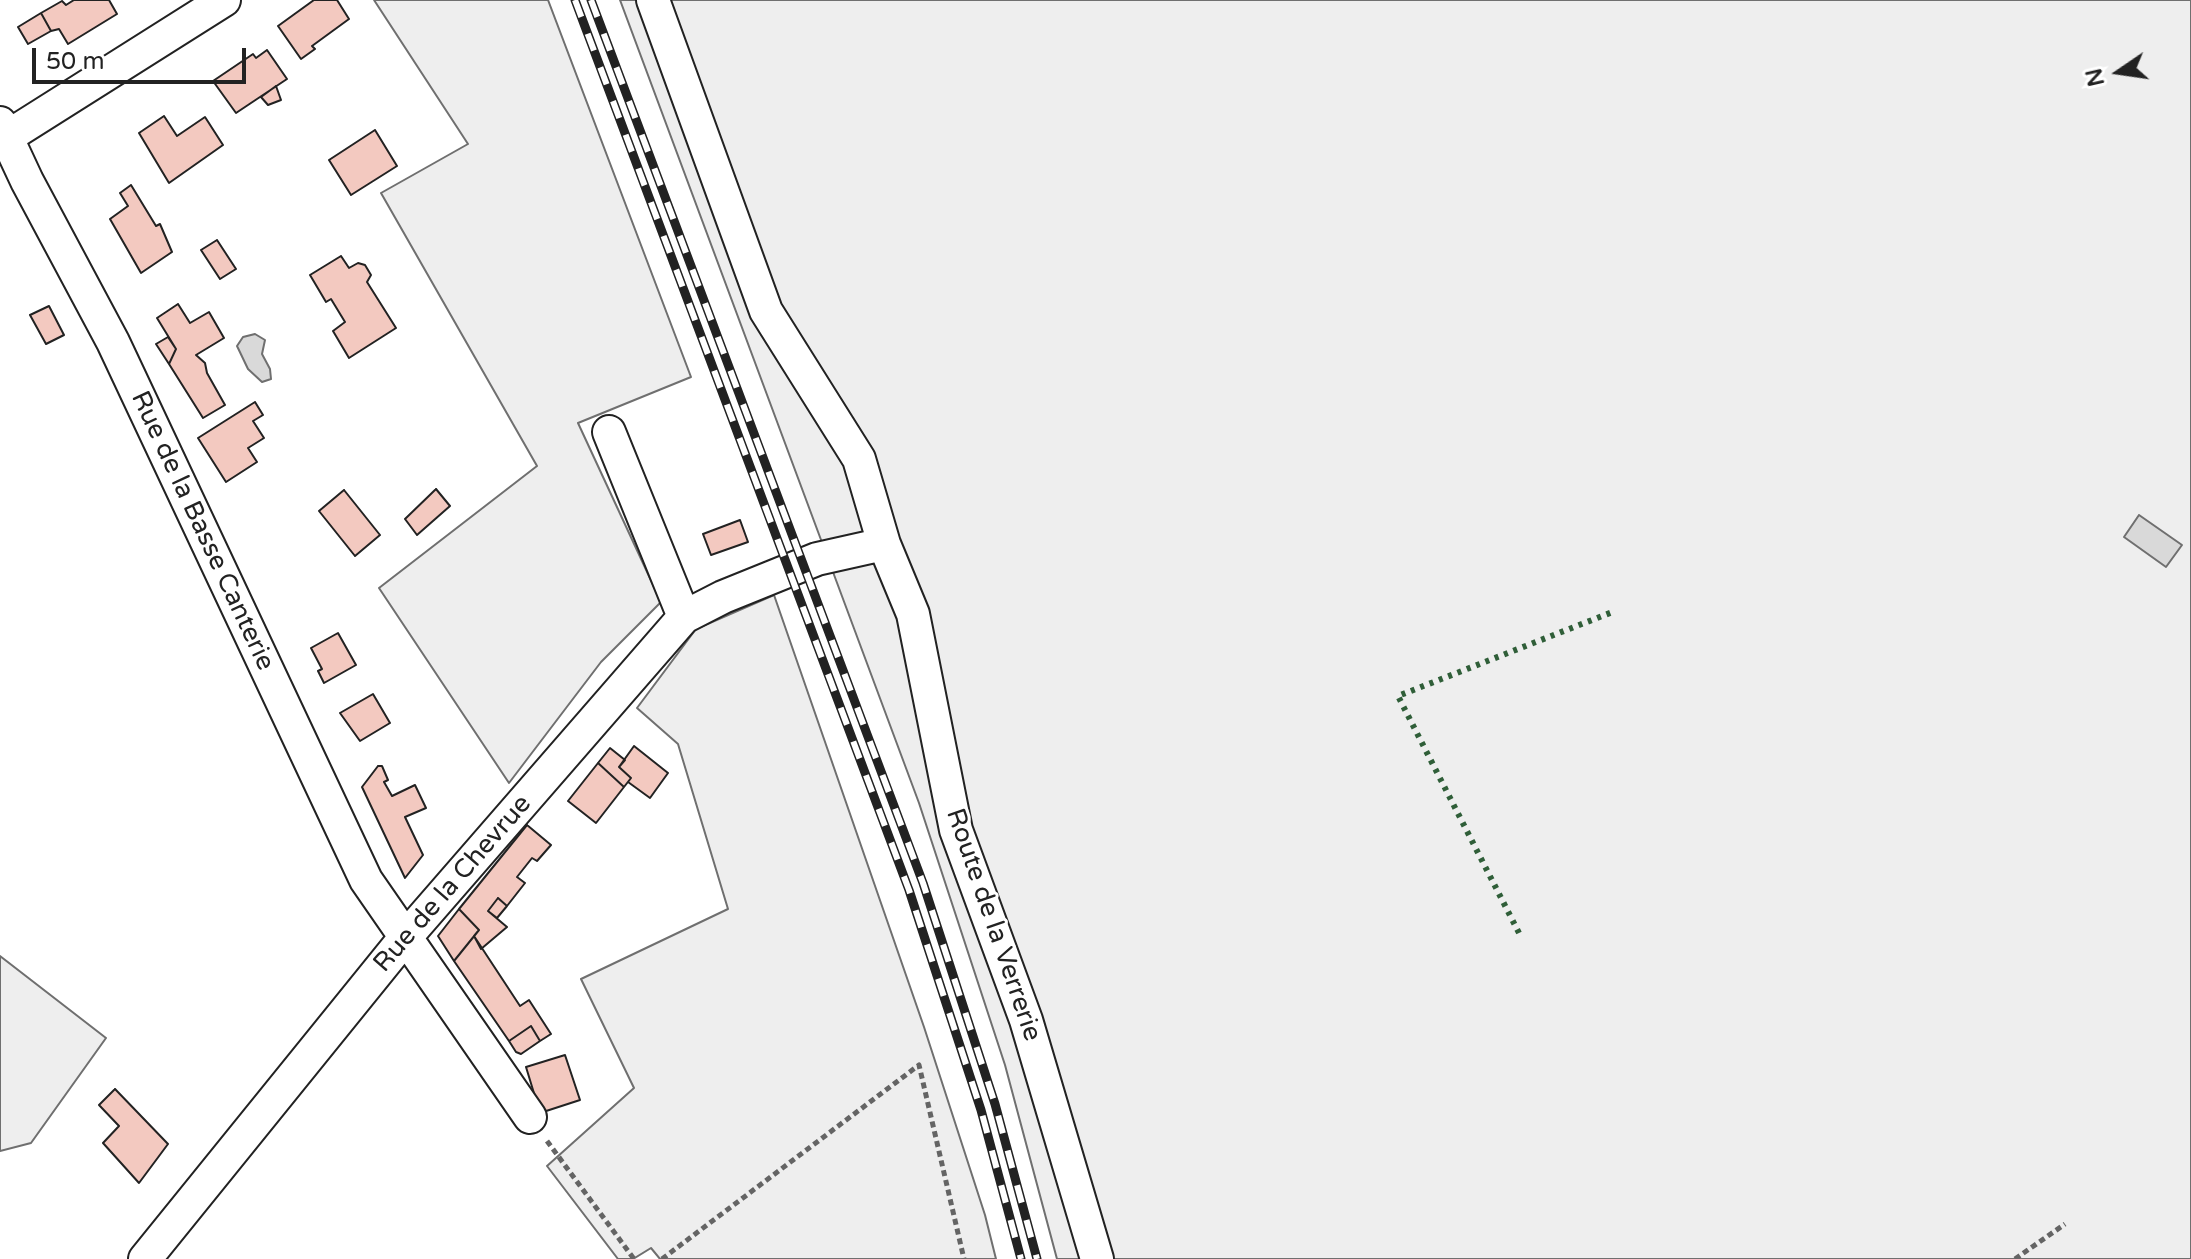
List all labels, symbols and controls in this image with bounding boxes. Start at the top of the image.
scale bar [36,32,250,82]
north arrow [2079,32,2159,112]
text: 50 m [46,47,104,76]
text: N [2081,66,2110,89]
street label: Rue de la Basse Canterie [124,386,280,676]
street label: Rue de la Chevrue [368,789,538,979]
street label: Route de la Verrerie [939,805,1047,1045]

